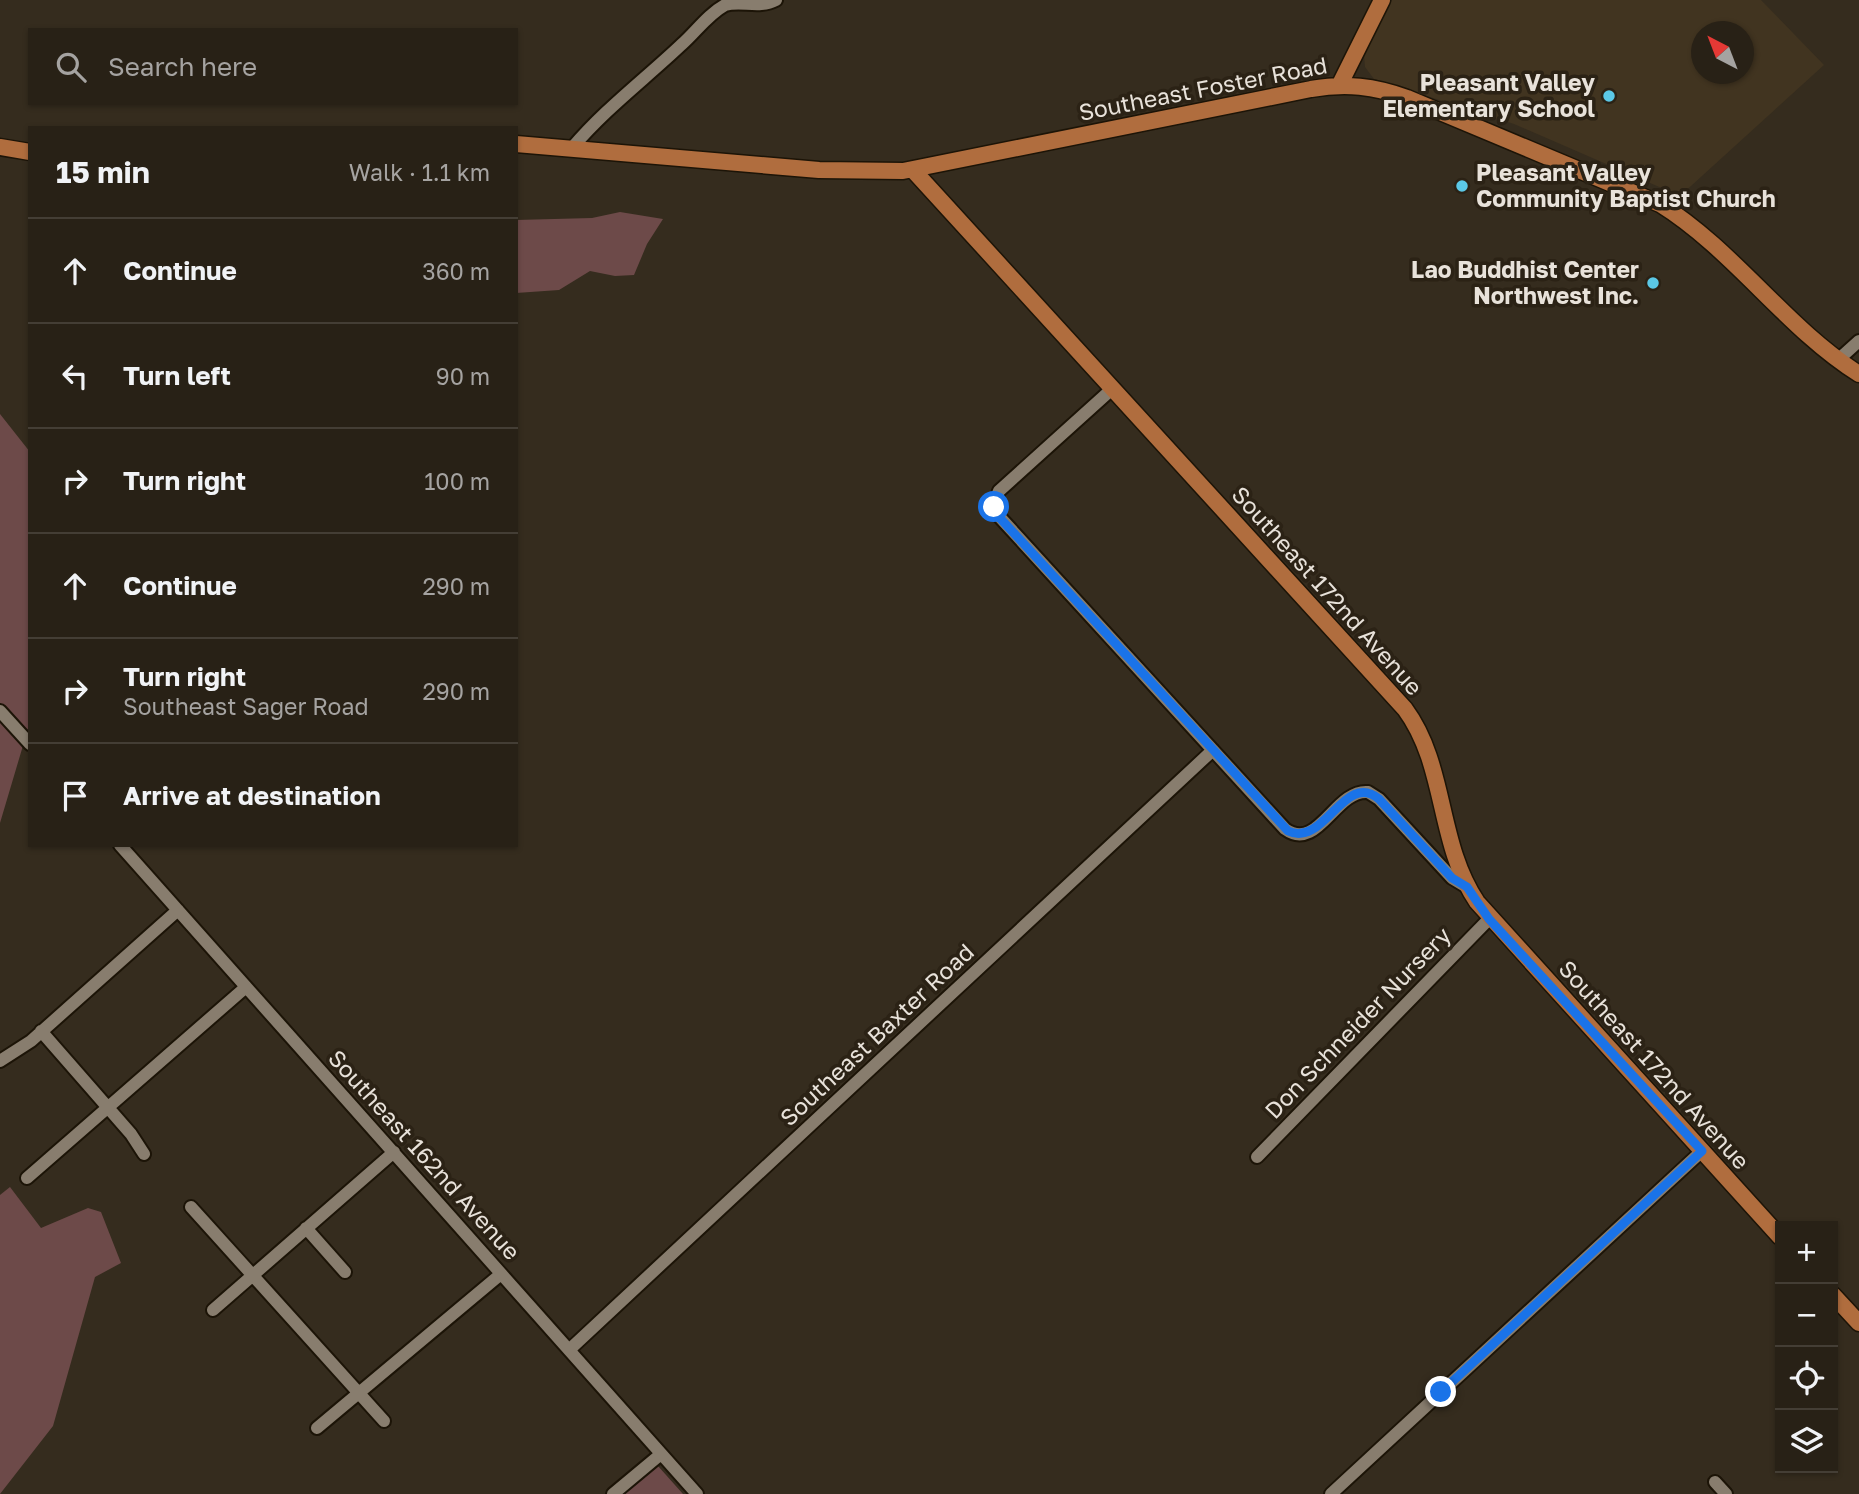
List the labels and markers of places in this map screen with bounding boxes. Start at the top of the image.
place label: Pleasant Valley Elementary School [1382,68,1595,122]
marker: Pleasant Valley Elementary School [1601,88,1617,104]
place label: Pleasant Valley Community Baptist Church [1476,158,1776,212]
marker: Pleasant Valley Community Baptist Church [1454,178,1470,194]
place label: Lao Buddhist Center Northwest Inc. [1411,255,1639,309]
marker: Lao Buddhist Center Northwest Inc. [1645,275,1661,291]

